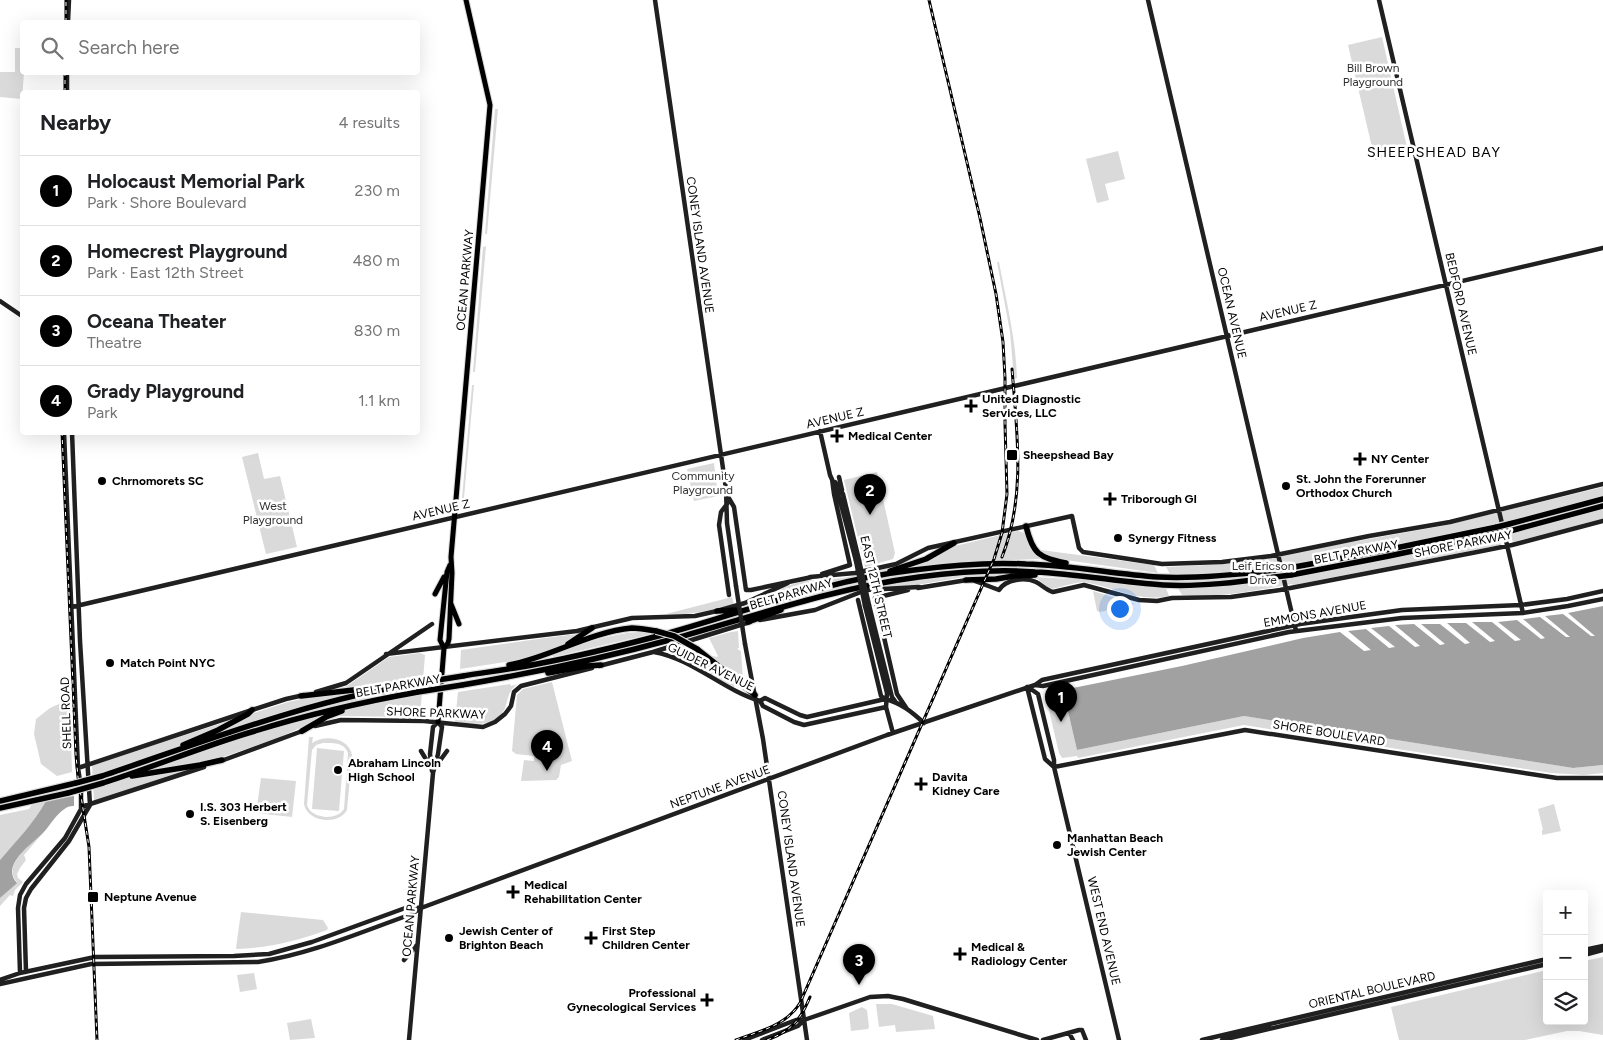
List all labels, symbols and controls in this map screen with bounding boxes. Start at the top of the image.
search box [20,20,420,75]
icon: search [38,34,66,62]
text: Search here [78,36,180,59]
park label: Bill Brown Playground [1343,61,1403,89]
text: Nearby [40,110,111,135]
text: 4 results [339,113,400,132]
district label: SHEEPSHEAD BAY [1367,144,1501,161]
text: Holocaust Memorial Park [87,170,305,193]
street label: CONEY ISLAND AVENUE [683,176,717,314]
text: 1 [53,181,59,200]
text: 230 m [355,181,400,200]
text: Park · Shore Boulevard [87,193,247,212]
street label: OCEAN PARKWAY [454,228,476,331]
text: Homecrest Playground [87,240,288,263]
text: 2 [51,251,61,270]
text: 480 m [352,251,400,270]
street label: BEDFORD AVENUE [1442,251,1480,357]
text: Park · East 12th Street [87,263,244,282]
street label: OCEAN AVENUE [1215,266,1249,360]
street label: AVENUE Z [1258,298,1318,324]
text: Oceana Theater [87,310,226,333]
text: 3 [52,321,60,340]
text: 830 m [354,321,400,340]
text: Theatre [87,333,142,352]
text: Grady Playground [87,380,244,403]
text: 4 [51,391,61,410]
text: 1.1 km [358,391,400,410]
place label: United Diagnostic Services, LLC [982,392,1081,420]
marker: United Diagnostic Services, LLC [964,399,978,413]
text: Park [87,403,117,422]
street label: AVENUE Z [805,405,865,431]
marker: Medical Center [830,429,844,443]
place label: Medical Center [848,429,933,443]
marker: Sheepshead Bay [1005,448,1019,462]
place label: Sheepshead Bay [1023,448,1114,462]
marker: NY Center [1353,452,1367,466]
place label: NY Center [1371,452,1429,466]
park label: Community Playground [671,469,735,497]
place label: St. John the Forerunner Orthodox Church [1296,472,1427,500]
place label: Chrnomorets SC [112,474,204,488]
pin: 2 [854,474,886,515]
marker: Chrnomorets SC [96,475,108,487]
marker: St. John the Forerunner Orthodox Church [1280,480,1292,492]
marker: Triborough GI [1103,492,1117,506]
place label: Triborough GI [1121,492,1197,506]
street label: AVENUE Z [411,497,471,523]
park label: West Playground [243,499,303,527]
street label: SHORE PARKWAY [1413,527,1514,560]
place label: Synergy Fitness [1128,531,1217,545]
marker: Synergy Fitness [1112,532,1124,544]
street label: EAST 12TH STREET [857,534,895,640]
street label: BELT PARKWAY [1313,537,1400,567]
park label: Leif Ericson Drive [1232,559,1295,587]
street label: BELT PARKWAY [748,575,835,613]
your location [1107,596,1133,622]
street label: EMMONS AVENUE [1262,598,1368,630]
street label: GUIDER AVENUE [665,640,757,694]
place label: Match Point NYC [120,656,215,670]
marker: Match Point NYC [104,657,116,669]
street label: BELT PARKWAY [355,672,442,700]
street label: SHELL ROAD [58,677,74,749]
pin: 1 [1045,681,1077,722]
street label: SHORE PARKWAY [386,704,487,722]
street label: SHORE BOULEVARD [1272,717,1386,749]
pin: 4 [531,730,563,771]
place label: Abraham Lincoln High School [348,756,441,784]
street label: NEPTUNE AVENUE [668,762,772,812]
marker: Abraham Lincoln High School [332,764,344,776]
place label: Davita Kidney Care [932,770,1000,798]
marker: Davita Kidney Care [914,777,928,791]
street label: CONEY ISLAND AVENUE [774,790,808,928]
place label: I.S. 303 Herbert S. Eisenberg [200,800,287,828]
marker: I.S. 303 Herbert S. Eisenberg [184,808,196,820]
place label: Manhattan Beach Jewish Center [1067,831,1163,859]
marker: Manhattan Beach Jewish Center [1051,839,1063,851]
street label: OCEAN PARKWAY [400,854,422,957]
street label: WEST END AVENUE [1085,875,1123,987]
place label: Medical Rehabilitation Center [524,878,642,906]
marker: Medical Rehabilitation Center [506,885,520,899]
marker: Neptune Avenue [86,890,100,904]
place label: Neptune Avenue [104,890,197,904]
map controls [1543,890,1588,1025]
button: + [1543,890,1588,935]
place label: Jewish Center of Brighton Beach [459,924,553,952]
place label: First Step Children Center [602,924,690,952]
marker: First Step Children Center [584,931,598,945]
marker: Jewish Center of Brighton Beach [443,932,455,944]
button: − [1543,935,1588,980]
place label: Medical & Radiology Center [971,940,1068,968]
pin: 3 [843,944,875,985]
marker: Medical & Radiology Center [953,947,967,961]
street label: ORIENTAL BOULEVARD [1307,969,1437,1011]
button: layers [1543,980,1588,1025]
place label: Professional Gynecological Services [567,986,696,1014]
marker: Professional Gynecological Services [700,993,714,1007]

